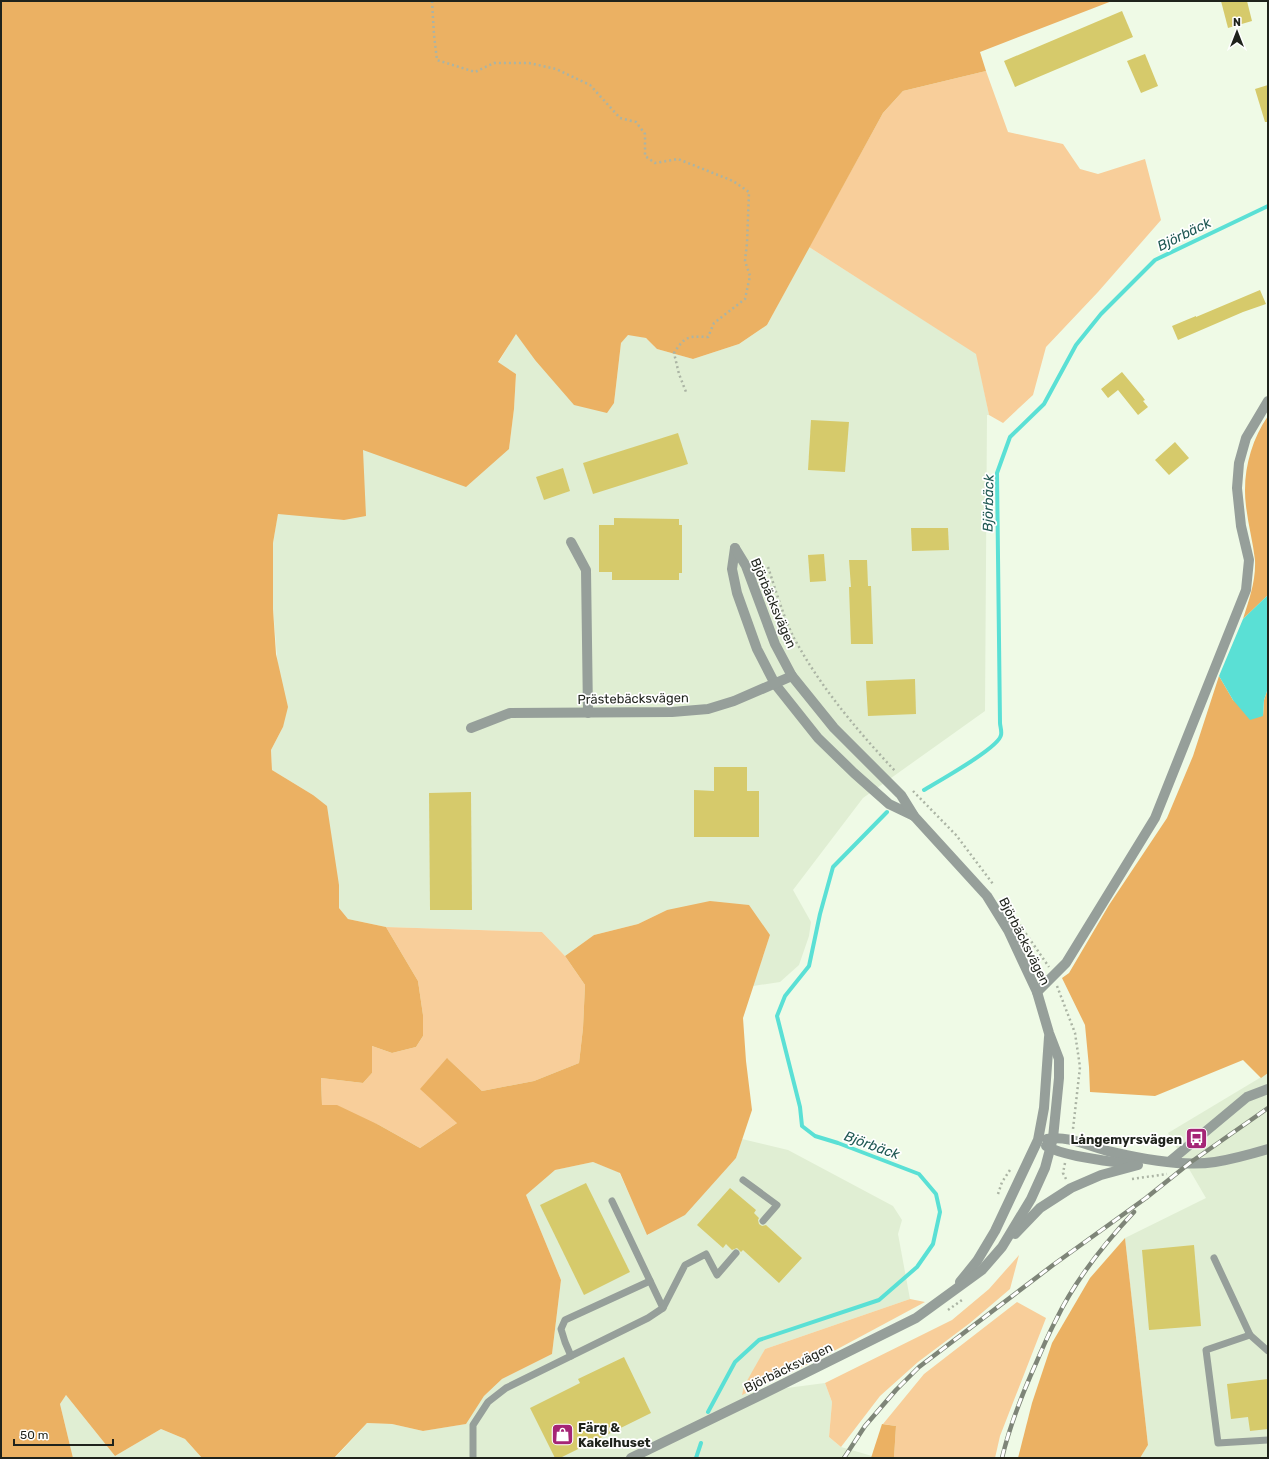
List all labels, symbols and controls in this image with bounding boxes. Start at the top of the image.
north arrow [1217,12,1257,52]
text: N [1233,16,1241,29]
water label: Björbäck [1155,214,1215,255]
water label: Björbäck [979,473,998,532]
street label: Björbäcksvägen [747,556,799,651]
street label: Prästebäcksvägen [577,690,689,708]
street label: Björbäcksvägen [995,895,1053,988]
bus stop icon: Långemyrsvägen [1184,1126,1210,1152]
water label: Björbäck [842,1128,903,1164]
place label: Långemyrsvägen [1071,1132,1182,1147]
street label: Björbäcksvägen [742,1340,835,1396]
place label: Färg & Kakelhuset [578,1420,651,1450]
scale bar [14,1421,113,1447]
shop icon: Färg & Kakelhuset [549,1421,575,1447]
text: 50 m [20,1428,48,1442]

